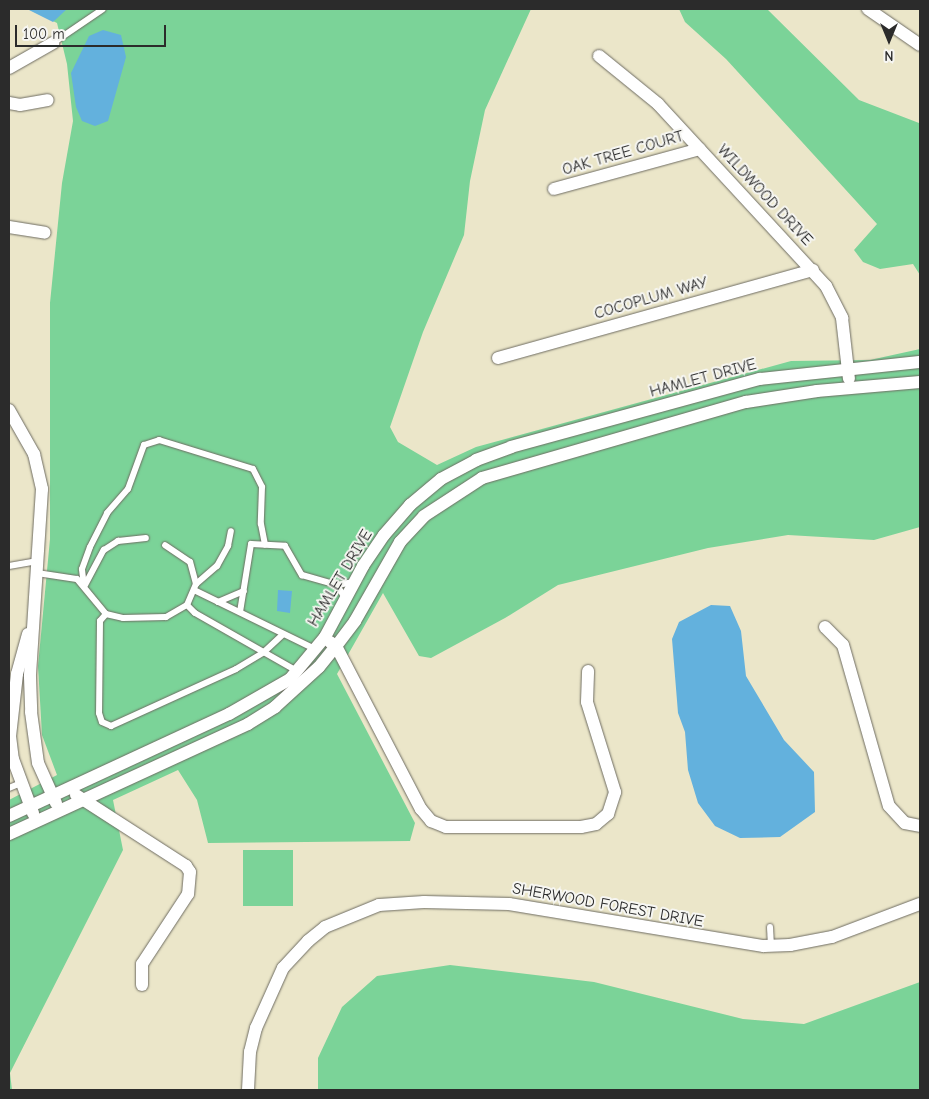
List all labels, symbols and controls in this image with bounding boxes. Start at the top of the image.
scale bar [18,15,169,47]
north arrow [864,15,914,65]
text: 100 m [23,25,65,43]
text: N [884,47,894,64]
street label: OAK TREE COURT [560,126,686,180]
street label: WILDWOOD DRIVE [713,140,817,250]
street label: COCOPLUM WAY [592,273,710,323]
street label: HAMLET DRIVE [648,355,758,401]
street label: HAMLET DRIVE [304,526,376,630]
street label: SHERWOOD FOREST DRIVE [511,879,705,931]

